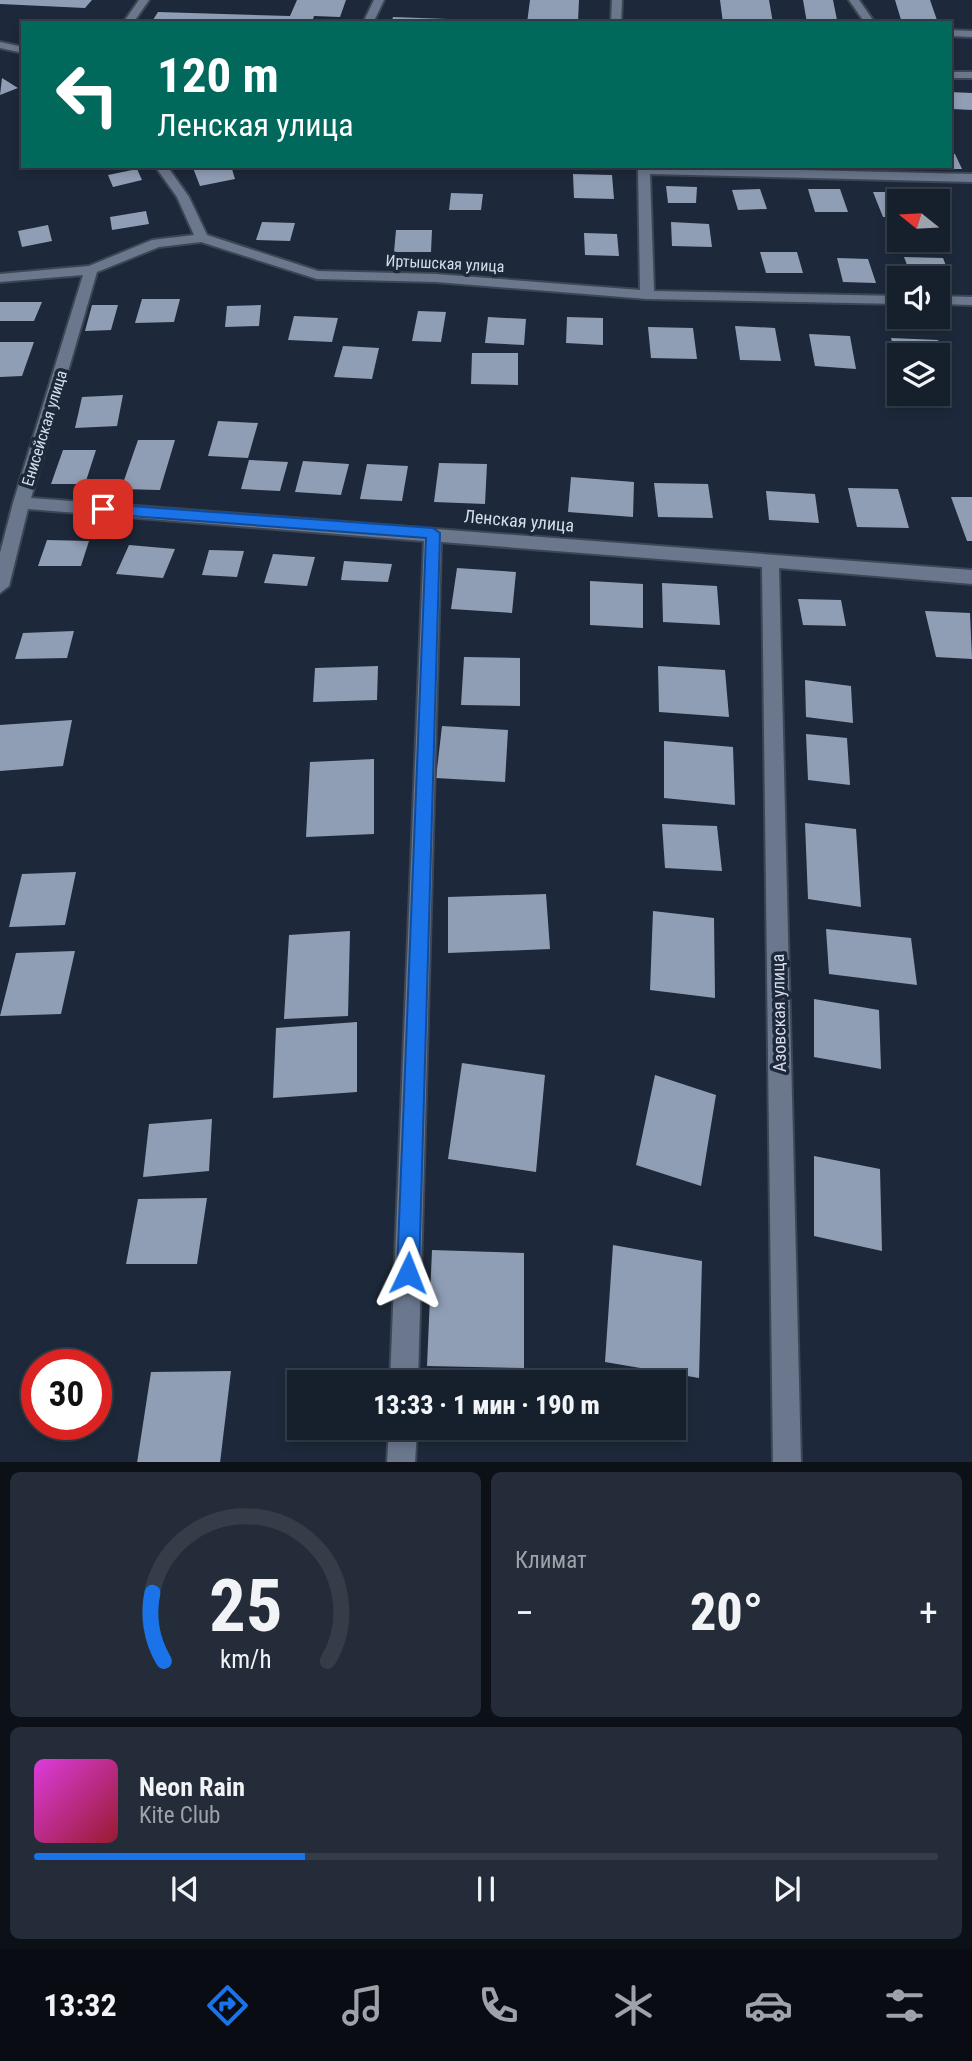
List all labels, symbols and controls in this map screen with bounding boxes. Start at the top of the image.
text: 120 m [157,47,279,104]
icon: left [42,49,133,140]
text: Ленская улица [157,106,354,144]
north arrow [887,189,950,252]
map controls [887,189,950,406]
street label: Иртышская улица [385,251,505,276]
button: sound [887,266,950,329]
button: layers [887,343,950,406]
street label: Енисейская улица [18,368,71,488]
pin [73,479,133,539]
icon: arrive [84,490,122,528]
street label: Ленская улица [463,505,575,536]
street label: Азовская улица [767,954,790,1072]
position arrow [371,1236,445,1310]
speed limit sign: 30 [21,1349,112,1440]
text: 13:33 · 1 мин · 190 m [373,1390,600,1420]
text: Климат [515,1547,587,1574]
text: 25 [209,1563,282,1649]
text: 20° [690,1582,763,1643]
text: − [515,1591,534,1635]
text: + [919,1591,938,1635]
text: km/h [220,1644,271,1673]
text: Neon Rain [139,1772,245,1802]
text: Kite Club [139,1802,220,1829]
icon: previous [166,1870,204,1908]
icon: pause [467,1870,505,1908]
icon: next [768,1870,806,1908]
icon: directions [203,1981,252,2030]
icon: music [338,1981,387,2030]
icon: phone [474,1981,523,2030]
icon: climate [609,1981,658,2030]
icon: car [744,1981,793,2030]
icon: filters [880,1981,929,2030]
text: 13:32 [43,1986,117,2024]

